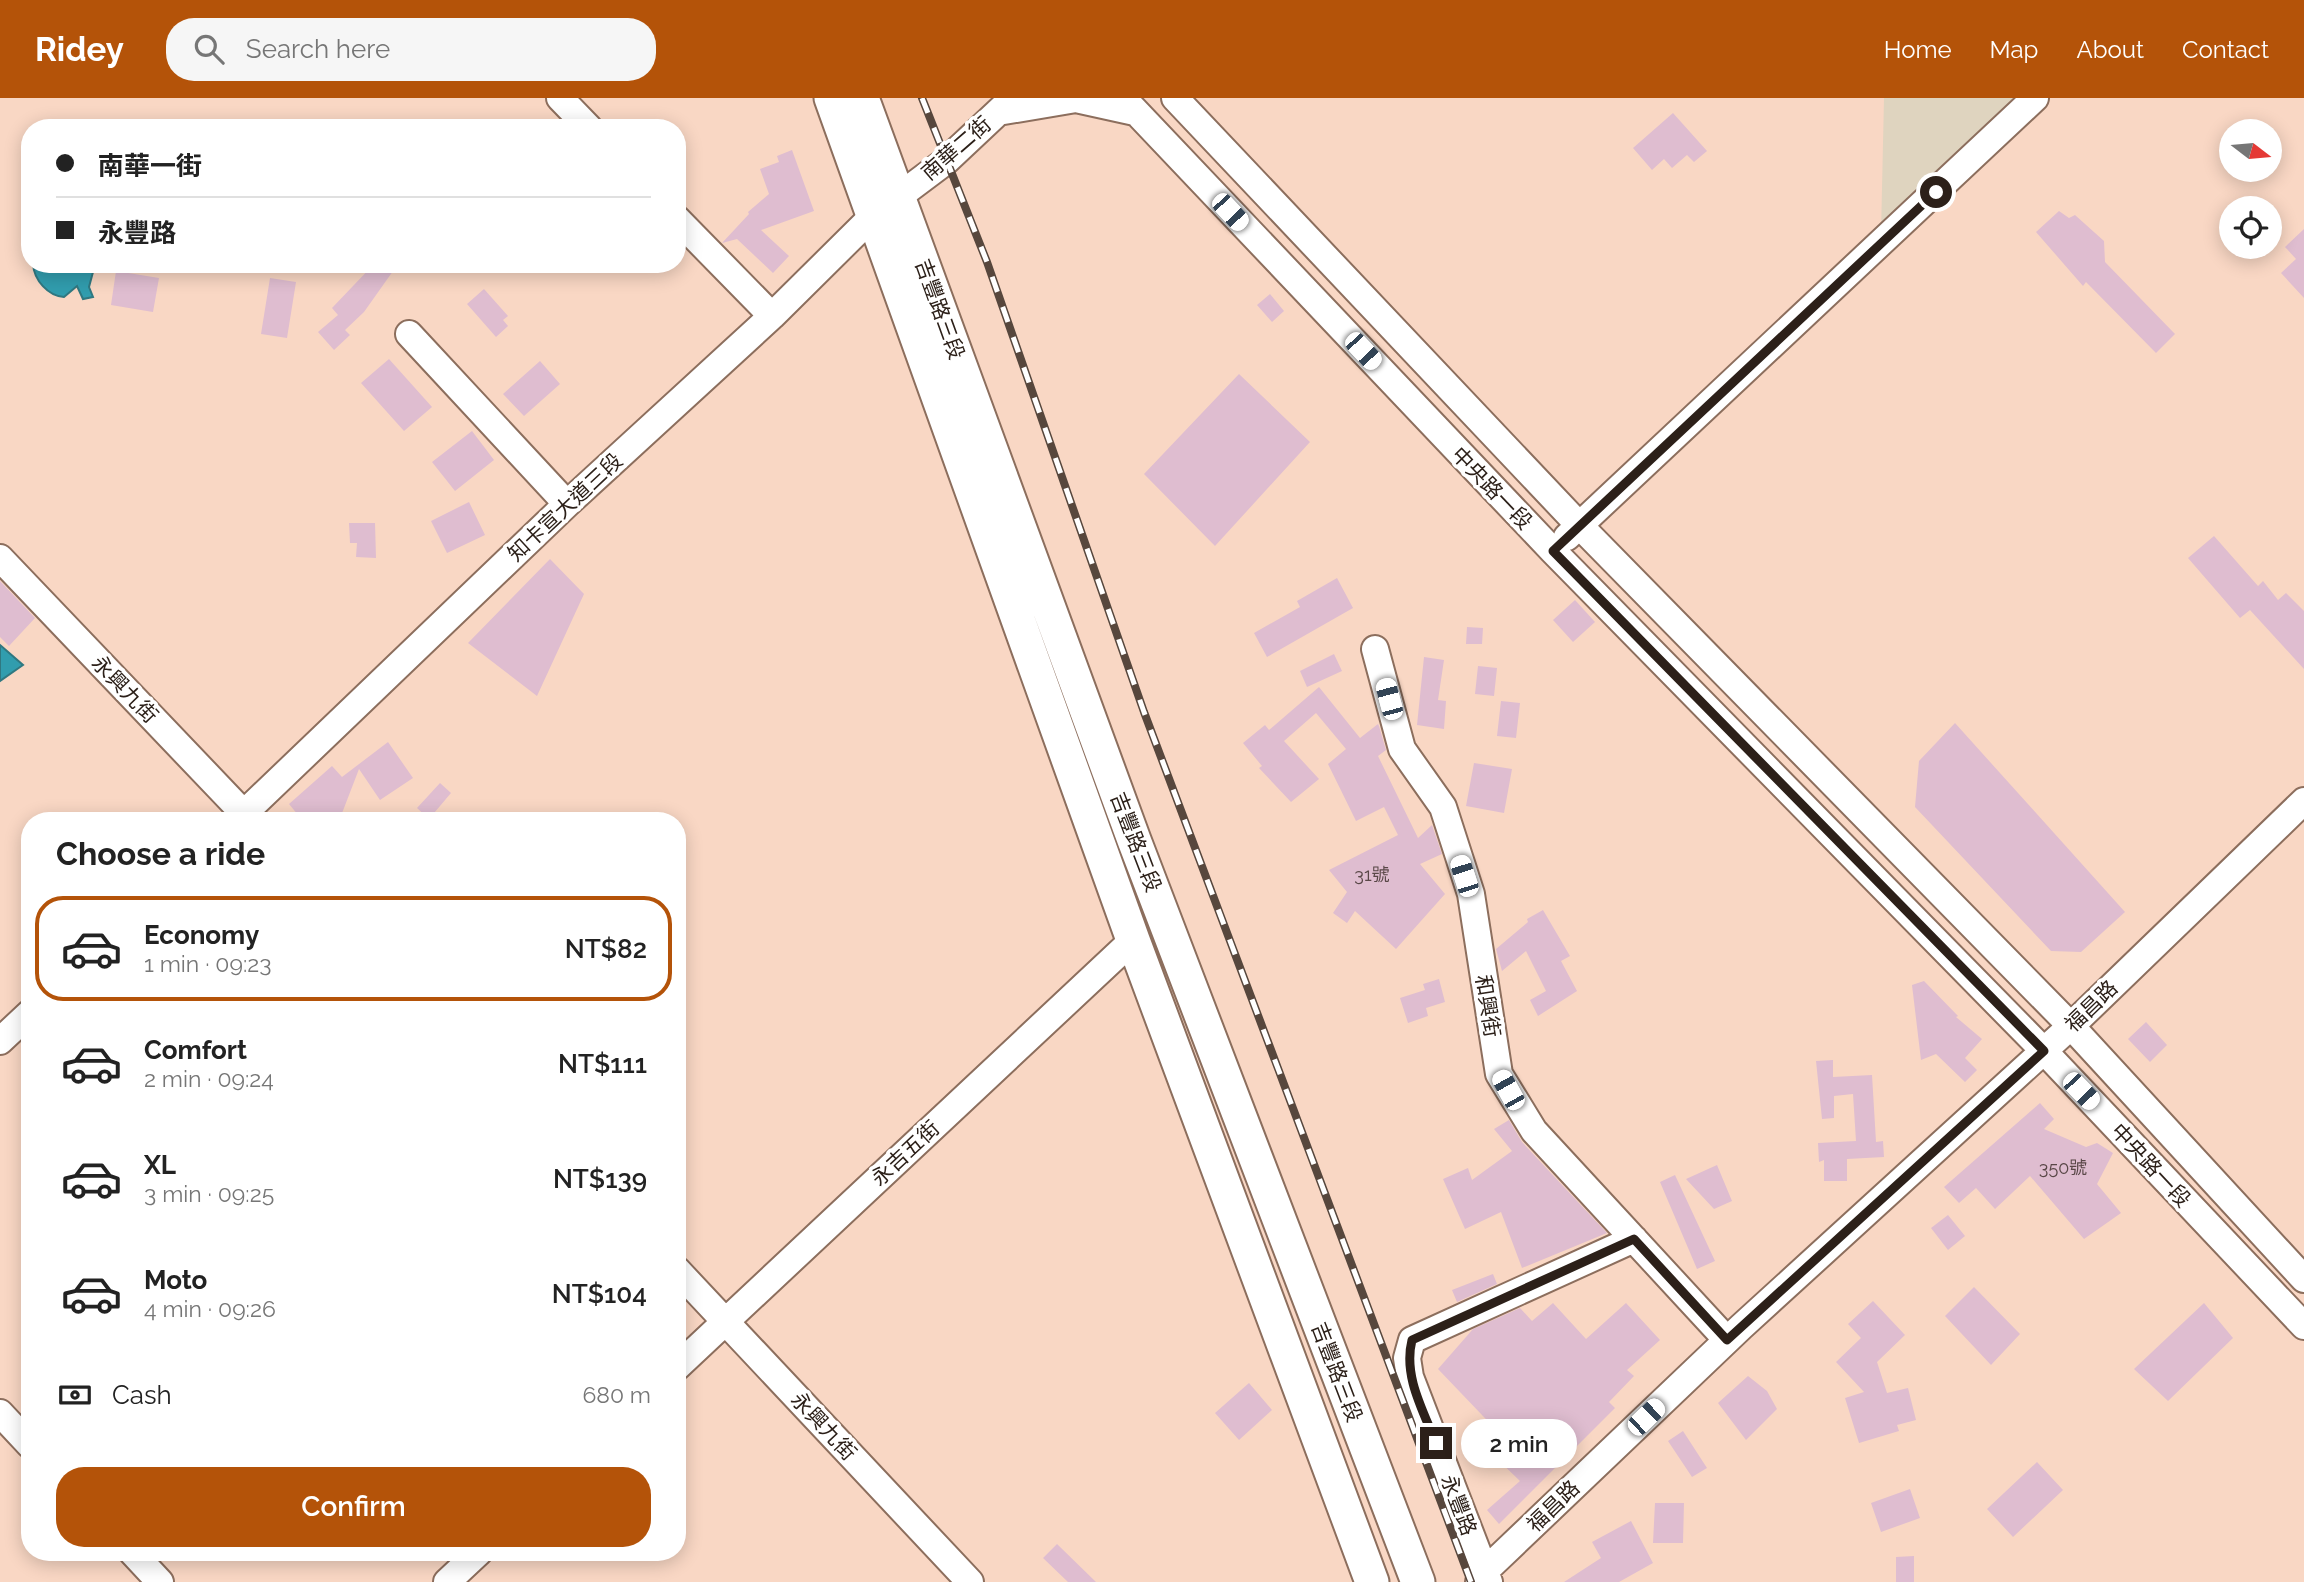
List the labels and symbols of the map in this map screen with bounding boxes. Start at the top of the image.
street label: 南華二街 [916,111,996,185]
north arrow [2219,119,2282,182]
route start [1920,176,1952,208]
car [1208,189,1253,235]
street label: 吉豐路三段 [910,255,970,363]
car [1341,328,1386,374]
street label: 中央路一段 [1447,442,1537,534]
street label: 知卡宣大道三段 [503,448,627,566]
street label: 永興九街 [87,650,163,728]
car [1374,676,1405,722]
street label: 吉豐路三段 [1106,789,1166,895]
car [1448,853,1481,899]
house number: 31號 [1354,864,1390,885]
street label: 和興街 [1471,973,1505,1039]
street label: 福昌路 [2060,975,2122,1037]
car [1489,1067,1528,1113]
car [2059,1069,2104,1113]
street label: 永吉五街 [866,1115,944,1191]
street label: 中央路一段 [2106,1118,2196,1212]
house number: 350號 [2039,1157,2087,1178]
street label: 吉豐路三段 [1307,1319,1367,1425]
street label: 永興九街 [786,1387,862,1465]
car [1624,1395,1669,1439]
callout: 2 min [1460,1418,1576,1468]
route end [1420,1427,1452,1459]
street label: 永豐路 [1436,1471,1482,1539]
street label: 福昌路 [1522,1475,1584,1537]

